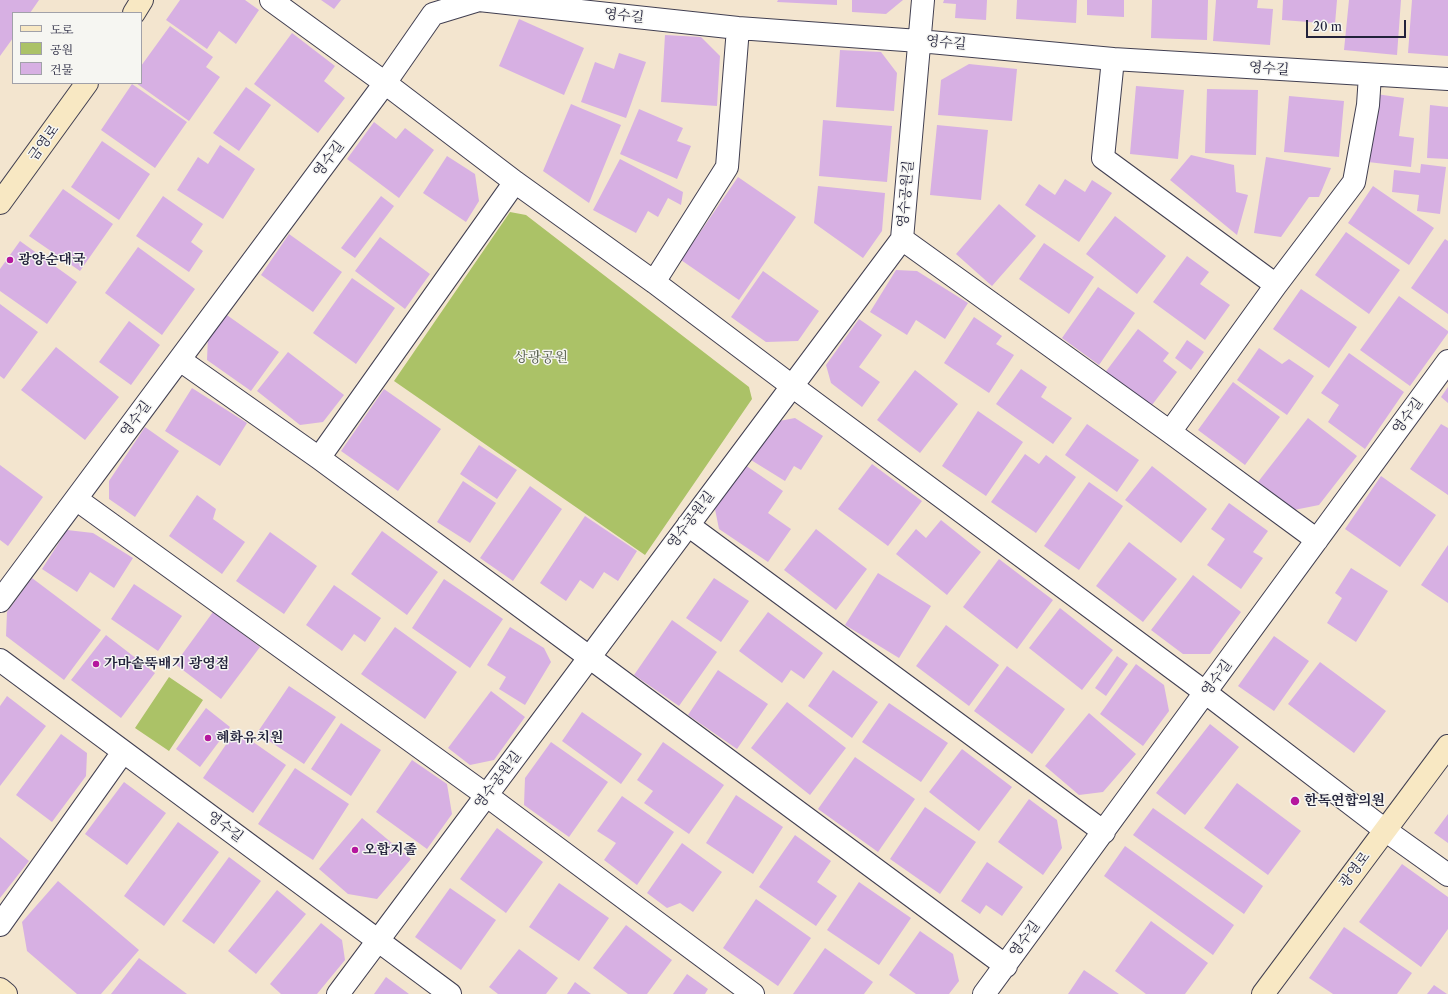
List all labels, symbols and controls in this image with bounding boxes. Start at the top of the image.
street label: 영수길 [603,6,645,26]
legend [12,12,142,84]
scale bar [1308,12,1408,38]
text: 20 m [1313,19,1342,34]
text: 도로 [50,22,73,37]
street label: 영수길 [925,33,967,53]
text: 공원 [50,42,73,57]
street label: 영수길 [1248,59,1290,79]
text: 건물 [50,62,73,77]
street label: 금영로 [25,122,63,164]
street label: 영수길 [310,138,348,180]
street label: 영수공원길 [895,160,917,228]
place label: 광양순대국 [18,252,86,268]
marker: 광양순대국 [5,255,15,265]
park label: 상광공원 [514,350,568,366]
street label: 영수길 [1389,395,1427,437]
street label: 영수길 [117,398,155,440]
street label: 영수공원길 [664,488,718,552]
place label: 가마솥뚝배기 광영점 [104,656,229,672]
street label: 영수길 [1198,657,1236,699]
marker: 가마솥뚝배기 광영점 [91,659,101,669]
place label: 혜화유치원 [216,730,284,746]
marker: 혜화유치원 [203,733,213,743]
street label: 영수공원길 [471,748,525,812]
place label: 한독연합의원 [1304,793,1385,809]
marker: 한독연합의원 [1289,795,1301,807]
street label: 영수길 [204,808,246,846]
place label: 오합지졸 [363,842,417,858]
marker: 오합지졸 [350,845,360,855]
street label: 광영로 [1336,849,1374,891]
street label: 영수길 [1006,918,1044,960]

